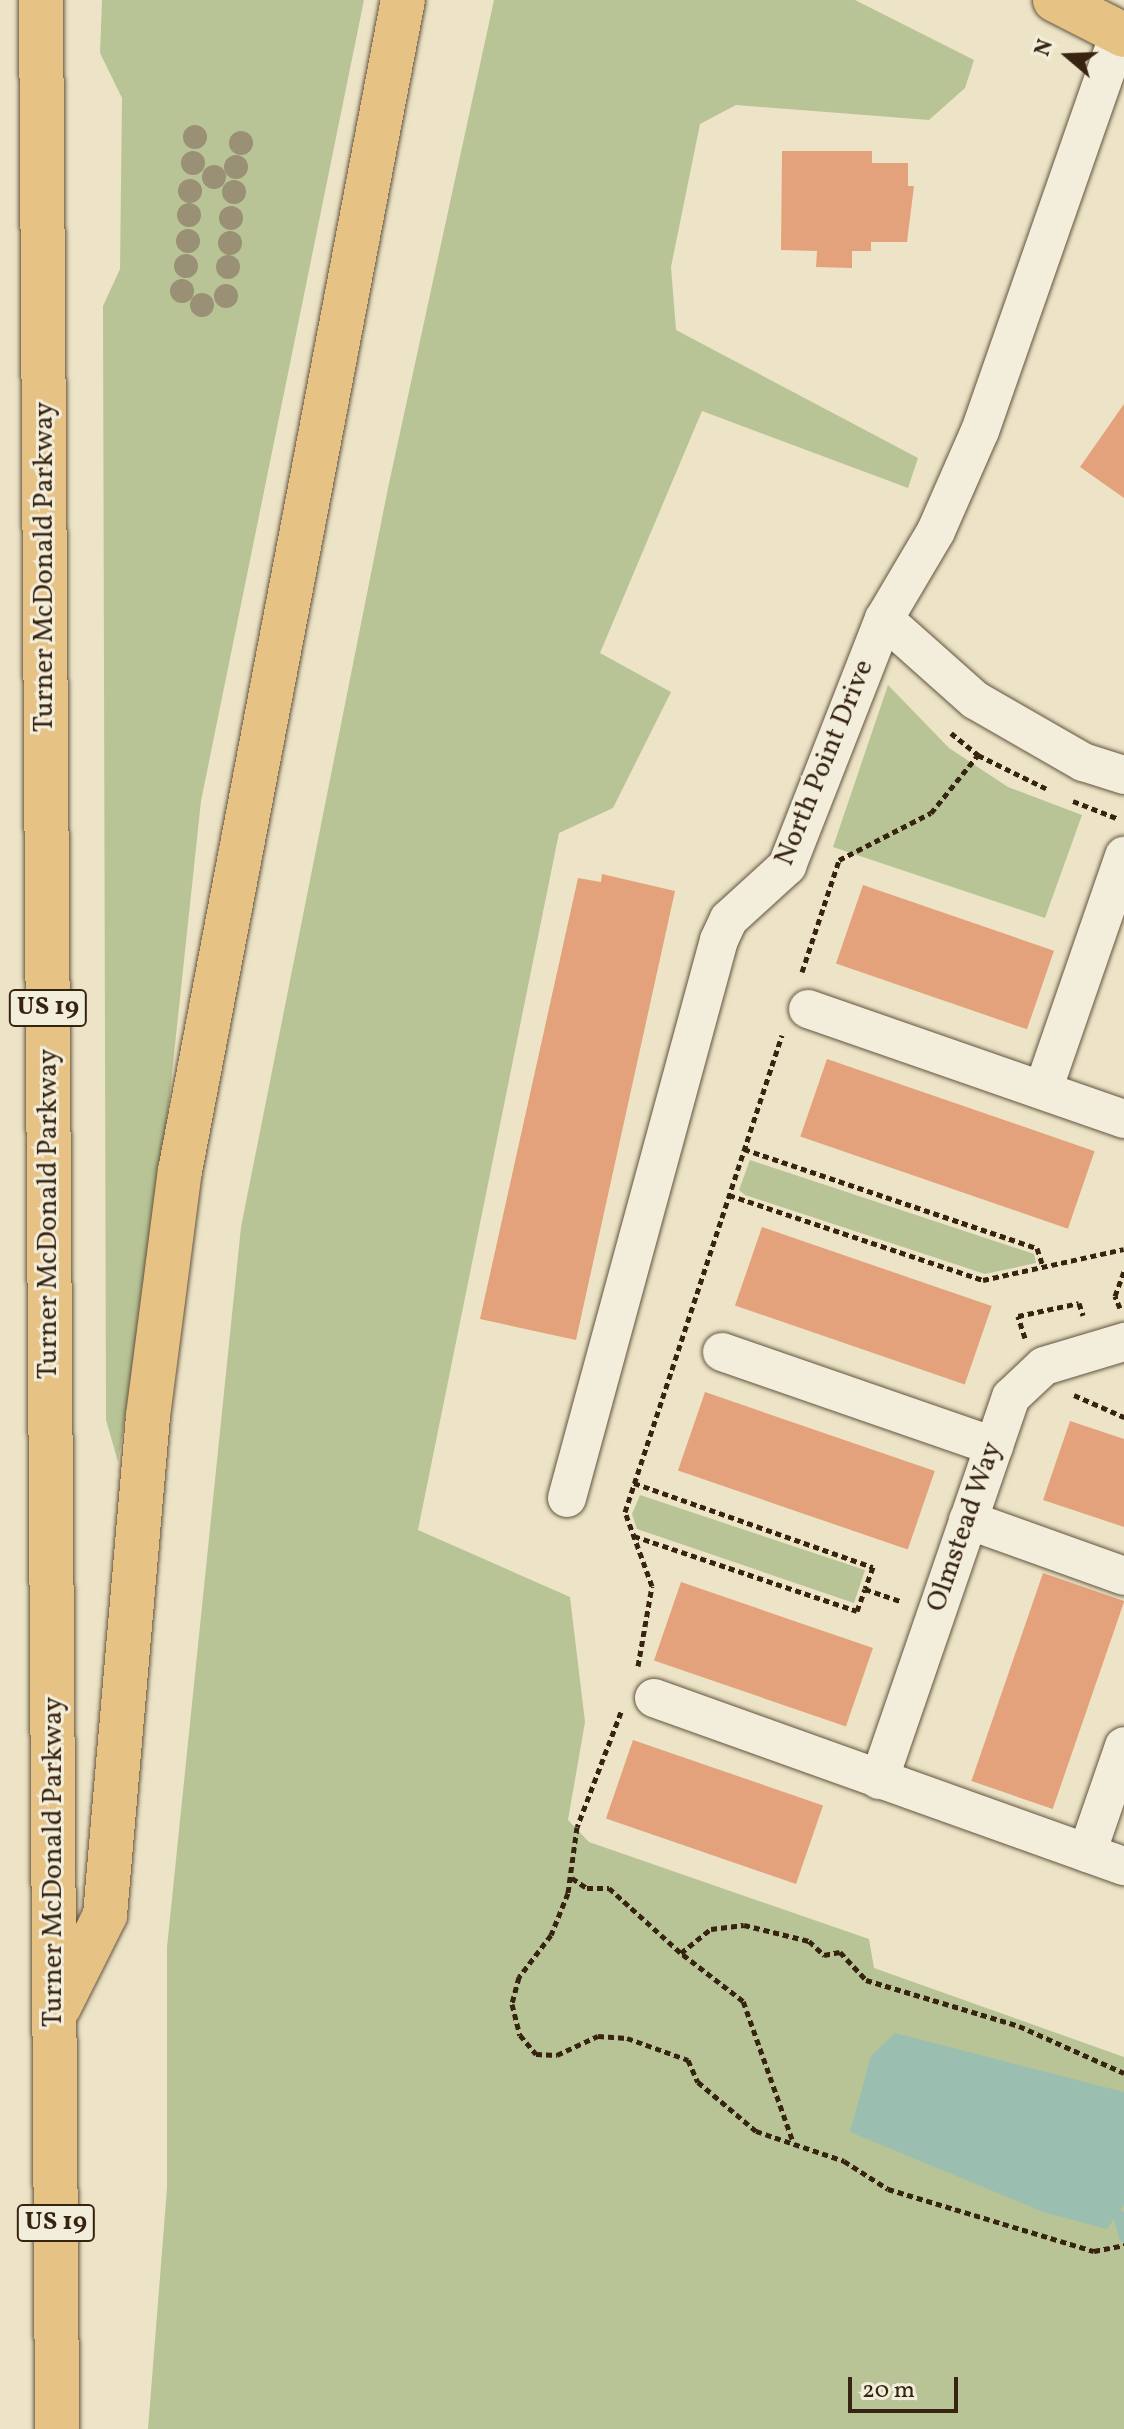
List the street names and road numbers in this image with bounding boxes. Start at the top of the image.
street label: Turner McDonald Parkway [28,402,62,732]
street label: North Point Drive [768,655,882,871]
road number: US 19 [8,986,88,1030]
street label: Turner McDonald Parkway [32,1049,66,1379]
street label: Olmstead Way [920,1437,1010,1617]
street label: Turner McDonald Parkway [37,1697,71,2027]
road number: US 19 [16,2201,96,2245]

